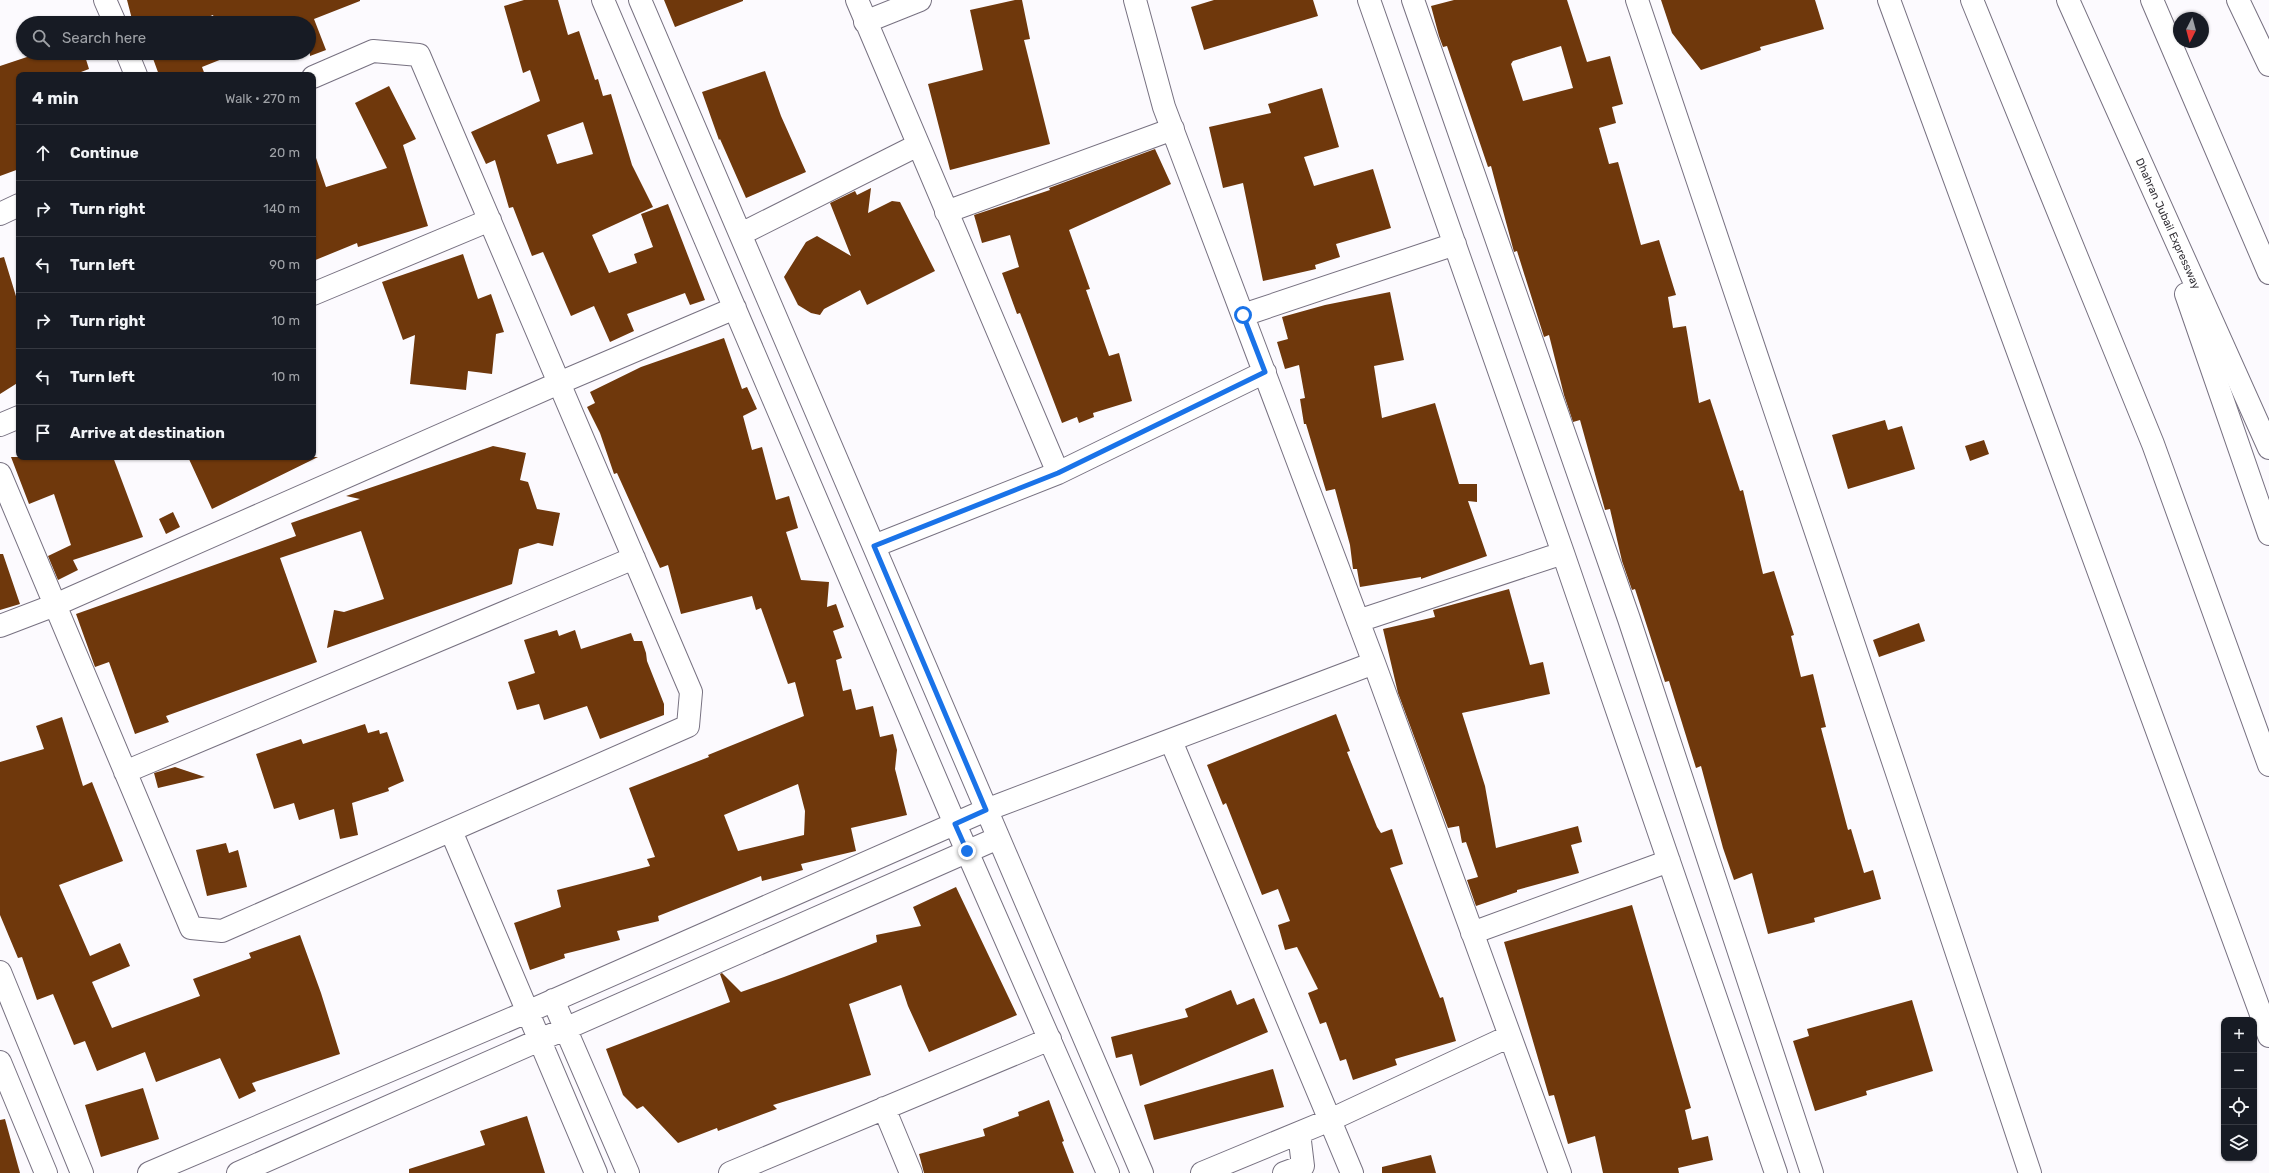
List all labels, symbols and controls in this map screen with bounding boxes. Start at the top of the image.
north arrow [2173,12,2209,48]
search box [16,16,316,60]
icon: search [30,27,52,49]
text: Search here [62,29,146,47]
text: 4 min [32,88,79,108]
text: Walk · 270 m [225,91,300,106]
icon: ahead [32,142,54,164]
text: Continue [70,144,139,162]
text: 20 m [269,145,300,160]
street label: Dhahran Jubail Expressway [2133,156,2203,291]
icon: right [32,198,54,220]
text: Turn right [70,200,145,218]
text: 140 m [263,201,300,216]
icon: left [32,254,54,276]
text: Turn left [70,256,135,274]
text: 90 m [269,257,300,272]
route start [1234,306,1252,324]
icon: right [32,310,54,332]
text: Turn right [70,312,145,330]
text: 10 m [271,313,300,328]
icon: left [32,366,54,388]
text: Turn left [70,368,135,386]
text: 10 m [271,369,300,384]
icon: arrive [32,422,54,444]
text: Arrive at destination [70,424,225,442]
route end [958,842,976,860]
map controls [2221,1017,2257,1161]
button: + [2221,1017,2257,1053]
button: − [2221,1053,2257,1089]
button: locate [2221,1089,2257,1125]
button: layers [2221,1125,2257,1161]

